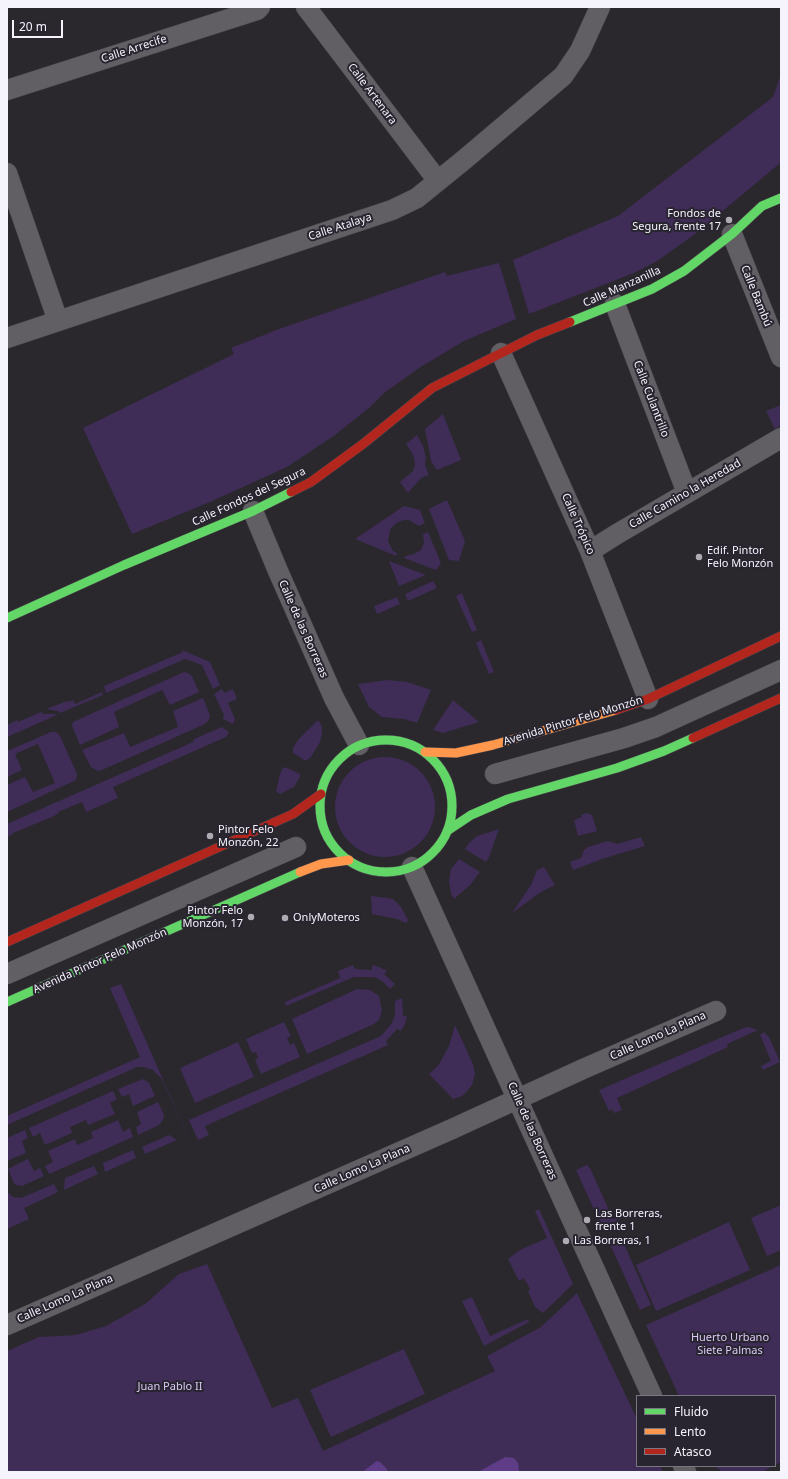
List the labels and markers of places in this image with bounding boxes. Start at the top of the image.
place label: Fondos de Segura, frente 17 [632,207,721,233]
marker: Fondos de Segura, frente 17 [724,215,734,225]
place label: Edif. Pintor Felo Monzón [707,544,773,570]
marker: Edif. Pintor Felo Monzón [694,552,704,562]
place label: Pintor Felo Monzón, 22 [218,823,278,849]
marker: Pintor Felo Monzón, 22 [205,831,215,841]
place label: Pintor Felo Monzón, 17 [183,904,243,930]
place label: OnlyMoteros [293,911,360,925]
marker: Pintor Felo Monzón, 17 [246,912,256,922]
marker: OnlyMoteros [280,913,290,923]
place label: Las Borreras, frente 1 [595,1207,663,1233]
marker: Las Borreras, frente 1 [582,1215,592,1225]
place label: Las Borreras, 1 [574,1234,651,1248]
marker: Las Borreras, 1 [561,1236,571,1246]

